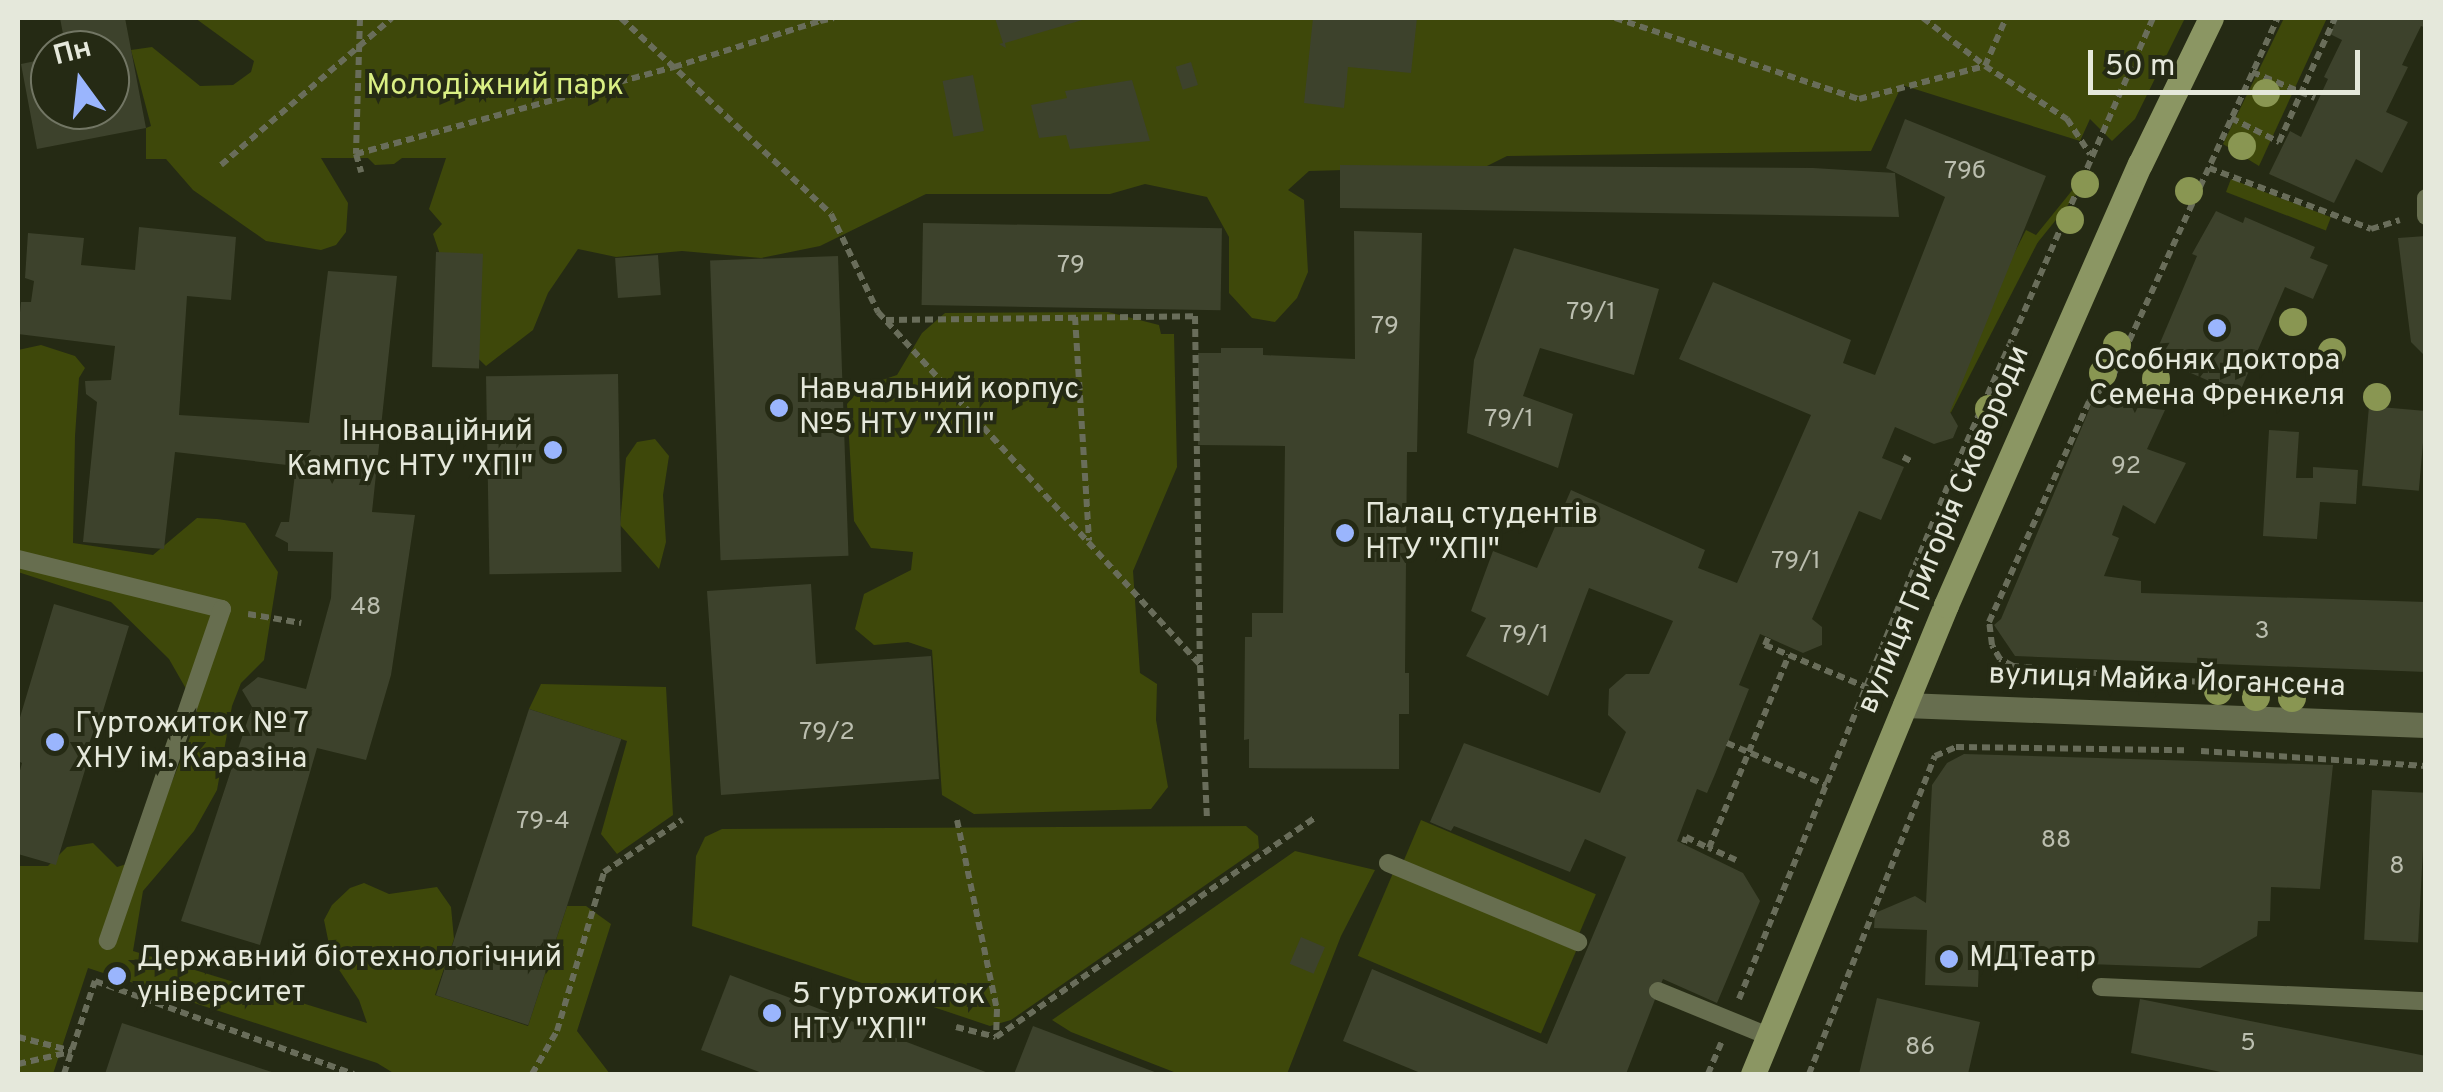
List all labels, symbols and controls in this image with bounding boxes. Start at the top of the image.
north arrow [30,30,130,130]
scale bar [2093,30,2366,92]
text: Пн [50,31,96,75]
text: 50 m [2105,49,2175,86]
park label: Молодіжний парк [366,69,624,105]
house number: 79б [1944,157,1986,187]
house number: 79 [1057,251,1085,281]
house number: 79/1 [1566,298,1616,328]
house number: 79 [1371,312,1399,342]
marker: Особняк доктора Семена Френкеля [2206,317,2228,339]
street label: вулиця Григорія Сковороди [1851,341,2039,719]
place label: Особняк доктора Семена Френкеля [2089,344,2345,414]
place label: Навчальний корпус №5 НТУ "ХПІ" [799,373,1079,444]
marker: Навчальний корпус №5 НТУ "ХПІ" [768,397,790,419]
house number: 79/1 [1484,405,1534,435]
place label: Інноваційний Кампус НТУ "ХПІ" [285,415,533,486]
marker: Інноваційний Кампус НТУ "ХПІ" [542,439,564,461]
house number: 92 [2111,452,2141,482]
place label: Палац студентів НТУ "ХПІ" [1365,498,1598,568]
marker: Палац студентів НТУ "ХПІ" [1334,522,1356,544]
house number: 79/1 [1771,547,1821,577]
house number: 48 [351,593,381,623]
house number: 3 [2254,617,2270,647]
house number: 79/1 [1499,621,1549,651]
street label: вулиця Майка Йогансена [1988,658,2346,706]
place label: Гуртожиток № 7 ХНУ ім. Каразіна [75,707,310,778]
house number: 79/2 [799,718,855,748]
marker: Гуртожиток № 7 ХНУ ім. Каразіна [44,731,66,753]
house number: 79-4 [516,807,570,837]
house number: 88 [2041,826,2071,856]
house number: 8 [2389,852,2405,882]
place label: Державний біотехнологічний університет [137,941,562,1012]
place label: МДТеатр [1969,941,2096,977]
marker: МДТеатр [1938,948,1960,970]
marker: Державний біотехнологічний університет [106,965,128,987]
place label: 5 гуртожиток НТУ "ХПІ" [792,978,985,1048]
marker: 5 гуртожиток НТУ "ХПІ" [761,1002,783,1024]
house number: 5 [2240,1029,2256,1059]
house number: 86 [1905,1033,1935,1063]

